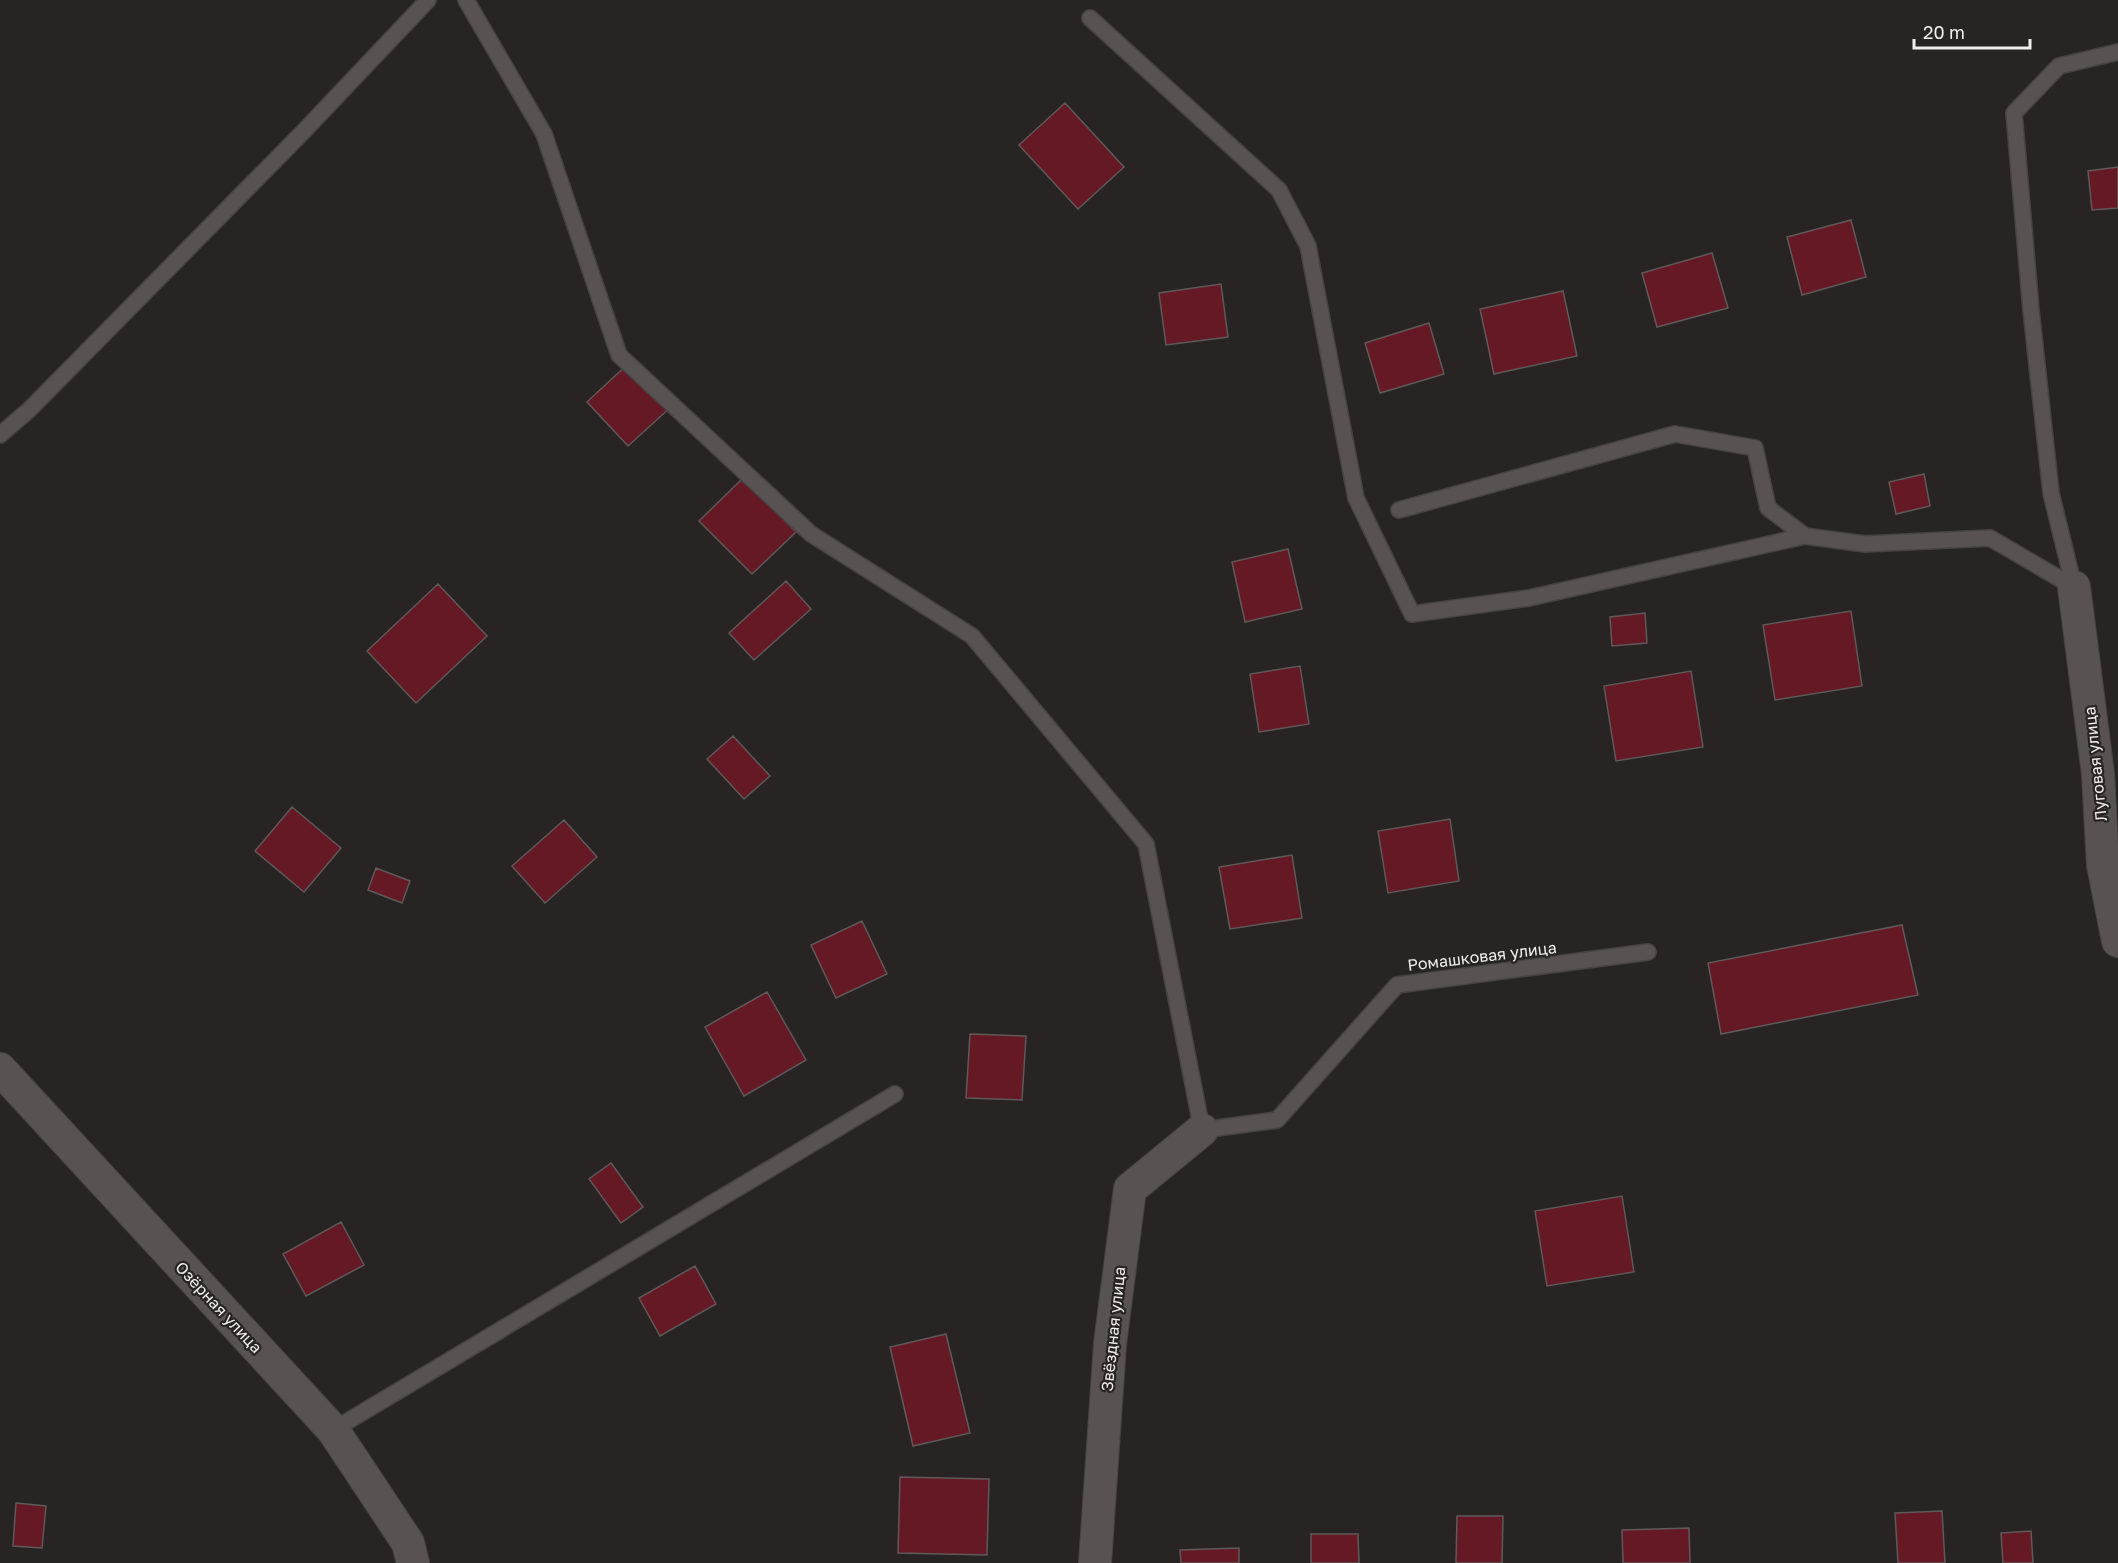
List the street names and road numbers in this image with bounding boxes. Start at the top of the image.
street label: Луговая улица [2079,706,2111,822]
street label: Ромашковая улица [1406,937,1558,975]
street label: Озёрная улица [171,1257,267,1357]
street label: Звёздная улица [1096,1266,1130,1392]

